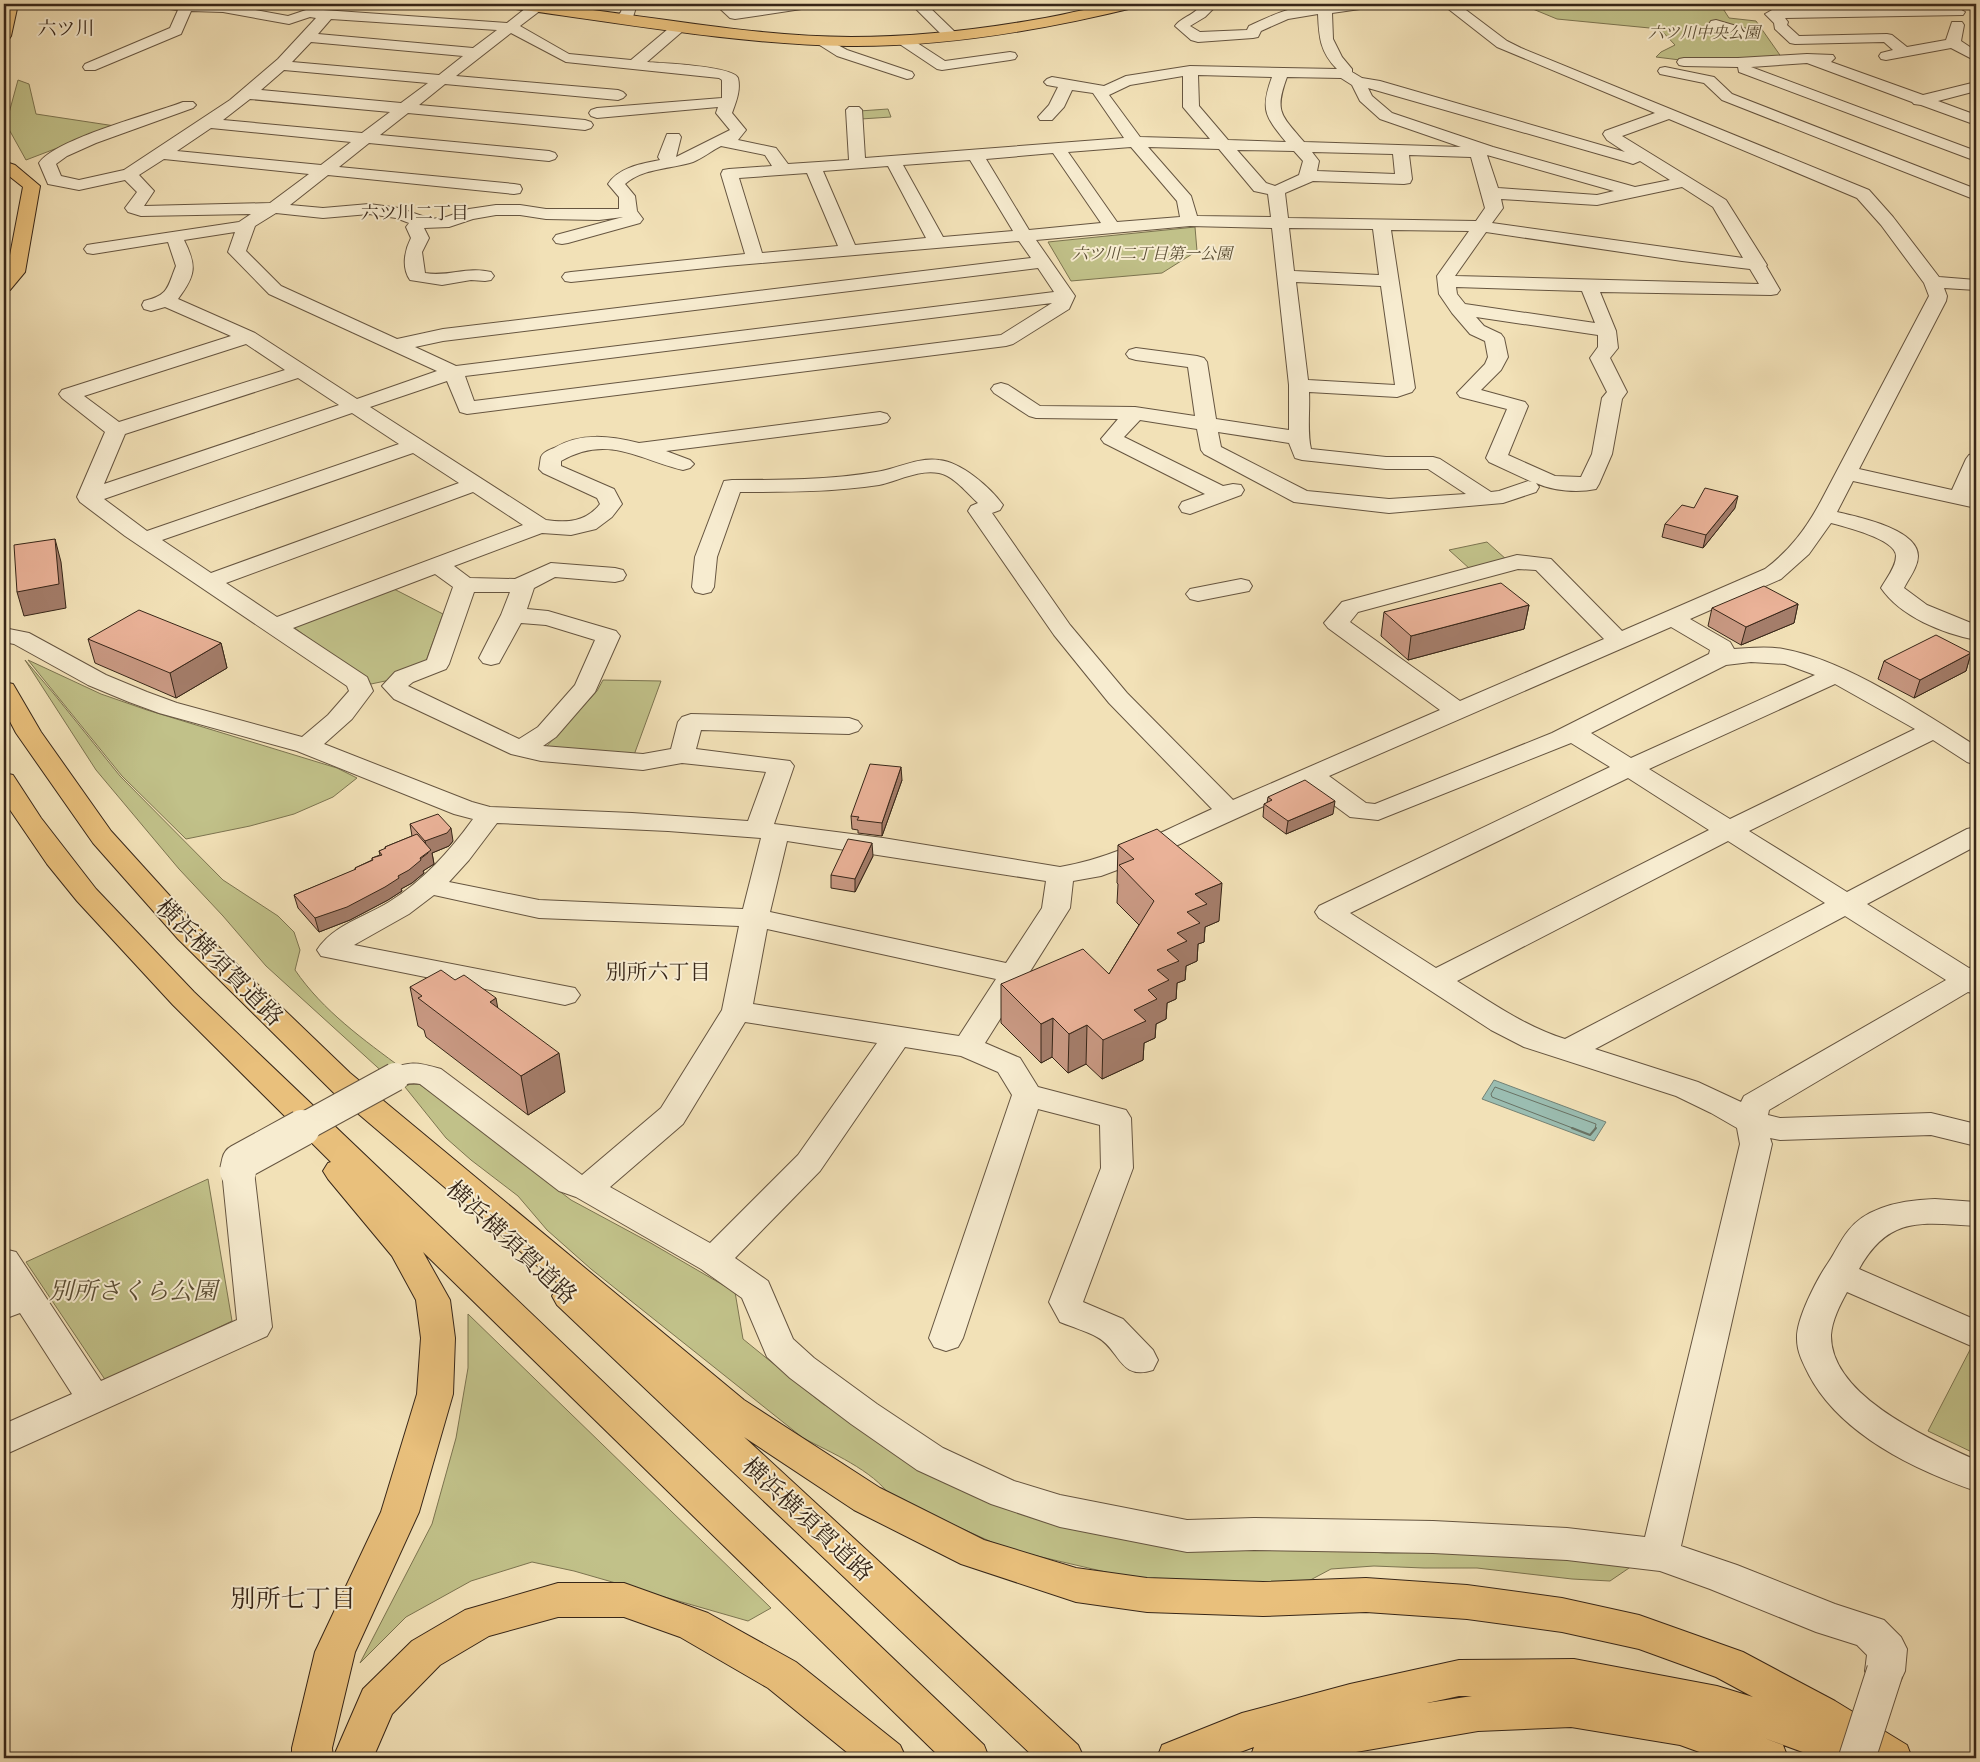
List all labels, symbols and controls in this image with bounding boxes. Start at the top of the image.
district label: 六ツ川 [37,16,95,41]
park label: 六ツ川中央公園 [1648,22,1763,43]
district label: 六ツ川二丁目 [361,201,469,224]
park label: 六ツ川二丁目第一公園 [1072,243,1235,264]
street label: 横浜横須賀道路 [150,892,290,1032]
district label: 別所六丁目 [606,958,711,985]
street label: 横浜横須賀道路 [440,1173,584,1311]
park label: 別所さくら公園 [49,1275,221,1306]
street label: 横浜横須賀道路 [736,1450,880,1588]
district label: 別所七丁目 [230,1582,356,1614]

